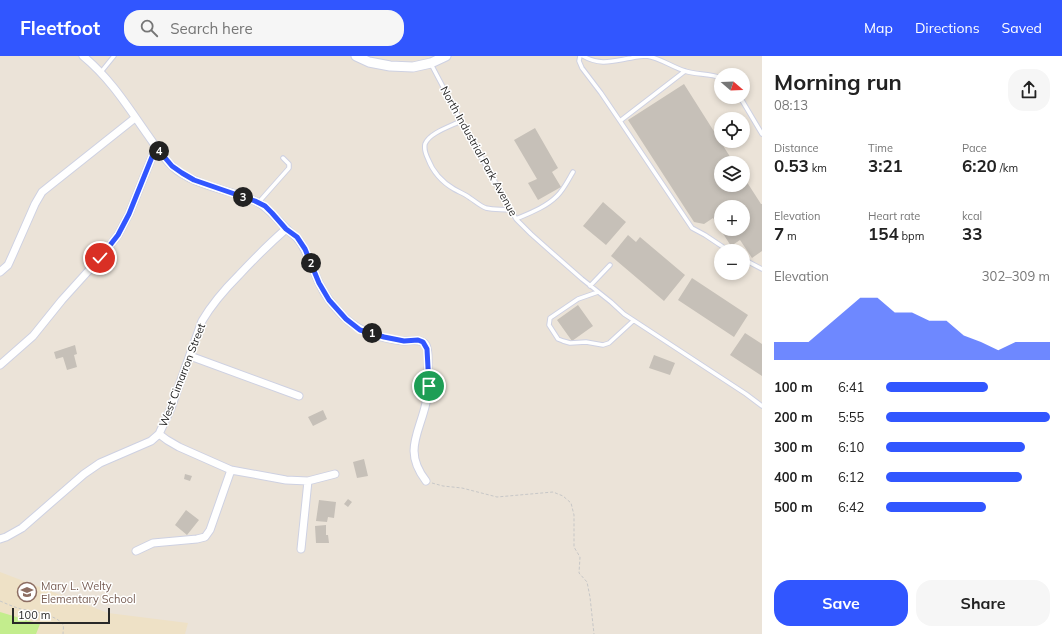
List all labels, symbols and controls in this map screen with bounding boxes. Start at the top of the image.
search box [124,10,404,46]
text: Fleetfoot [20,16,100,40]
icon: search [138,17,160,39]
text: Search here [170,19,253,38]
text: Map [864,19,893,37]
text: Directions [915,19,980,37]
text: Saved [1002,19,1042,37]
north arrow [714,68,750,104]
map controls [714,68,750,280]
text: Morning run [774,68,902,96]
button: share [1008,69,1050,111]
street label: North Industrial Park Avenue [437,84,521,218]
text: 08:13 [774,97,808,113]
button: locate [714,112,750,148]
pin: 4 [149,141,169,161]
text: Distance [774,141,818,155]
text: Time [868,141,893,155]
text: Pace [962,141,987,155]
text: 4 [156,144,162,158]
text: 0.53 [774,155,809,176]
text: 3:21 [868,155,903,176]
text: 6:20 [962,155,997,176]
button: layers [714,156,750,192]
text: km [809,161,827,175]
text: /km [997,161,1018,175]
pin: 3 [233,187,253,207]
text: 3 [240,190,246,204]
button: + [714,200,750,236]
text: Elevation [774,209,821,223]
text: Heart rate [868,209,920,223]
text: kcal [962,209,982,223]
text: 7 [774,223,784,244]
text: 154 [868,223,899,244]
text: 33 [962,223,982,244]
text: m [784,229,797,243]
text: bpm [899,229,924,243]
pin [83,241,117,275]
button: − [714,244,750,280]
icon: check [89,247,111,269]
pin: 2 [301,253,321,273]
text: 2 [308,256,314,270]
text: Elevation [774,268,829,284]
text: 302–309 m [982,268,1050,284]
street label: West Cimarron Street [156,321,208,429]
pin: 1 [362,323,382,343]
text: 1 [369,326,375,340]
pin [412,369,446,403]
icon: arrive [418,375,440,397]
text: 100 m [774,379,813,395]
text: 6:41 [838,379,864,395]
text: 200 m [774,409,813,425]
text: 5:55 [838,409,864,425]
text: 300 m [774,439,813,455]
text: 6:10 [838,439,864,455]
text: 400 m [774,469,813,485]
text: 6:12 [838,469,864,485]
text: 500 m [774,499,813,515]
text: 6:42 [838,499,864,515]
place label: Mary L. Welty Elementary School [41,579,136,606]
button: Save [774,580,908,626]
button: Share [916,580,1050,626]
school or university icon: Mary L. Welty Elementary School [16,581,38,603]
scale bar [12,606,110,625]
text: 100 m [18,608,50,622]

